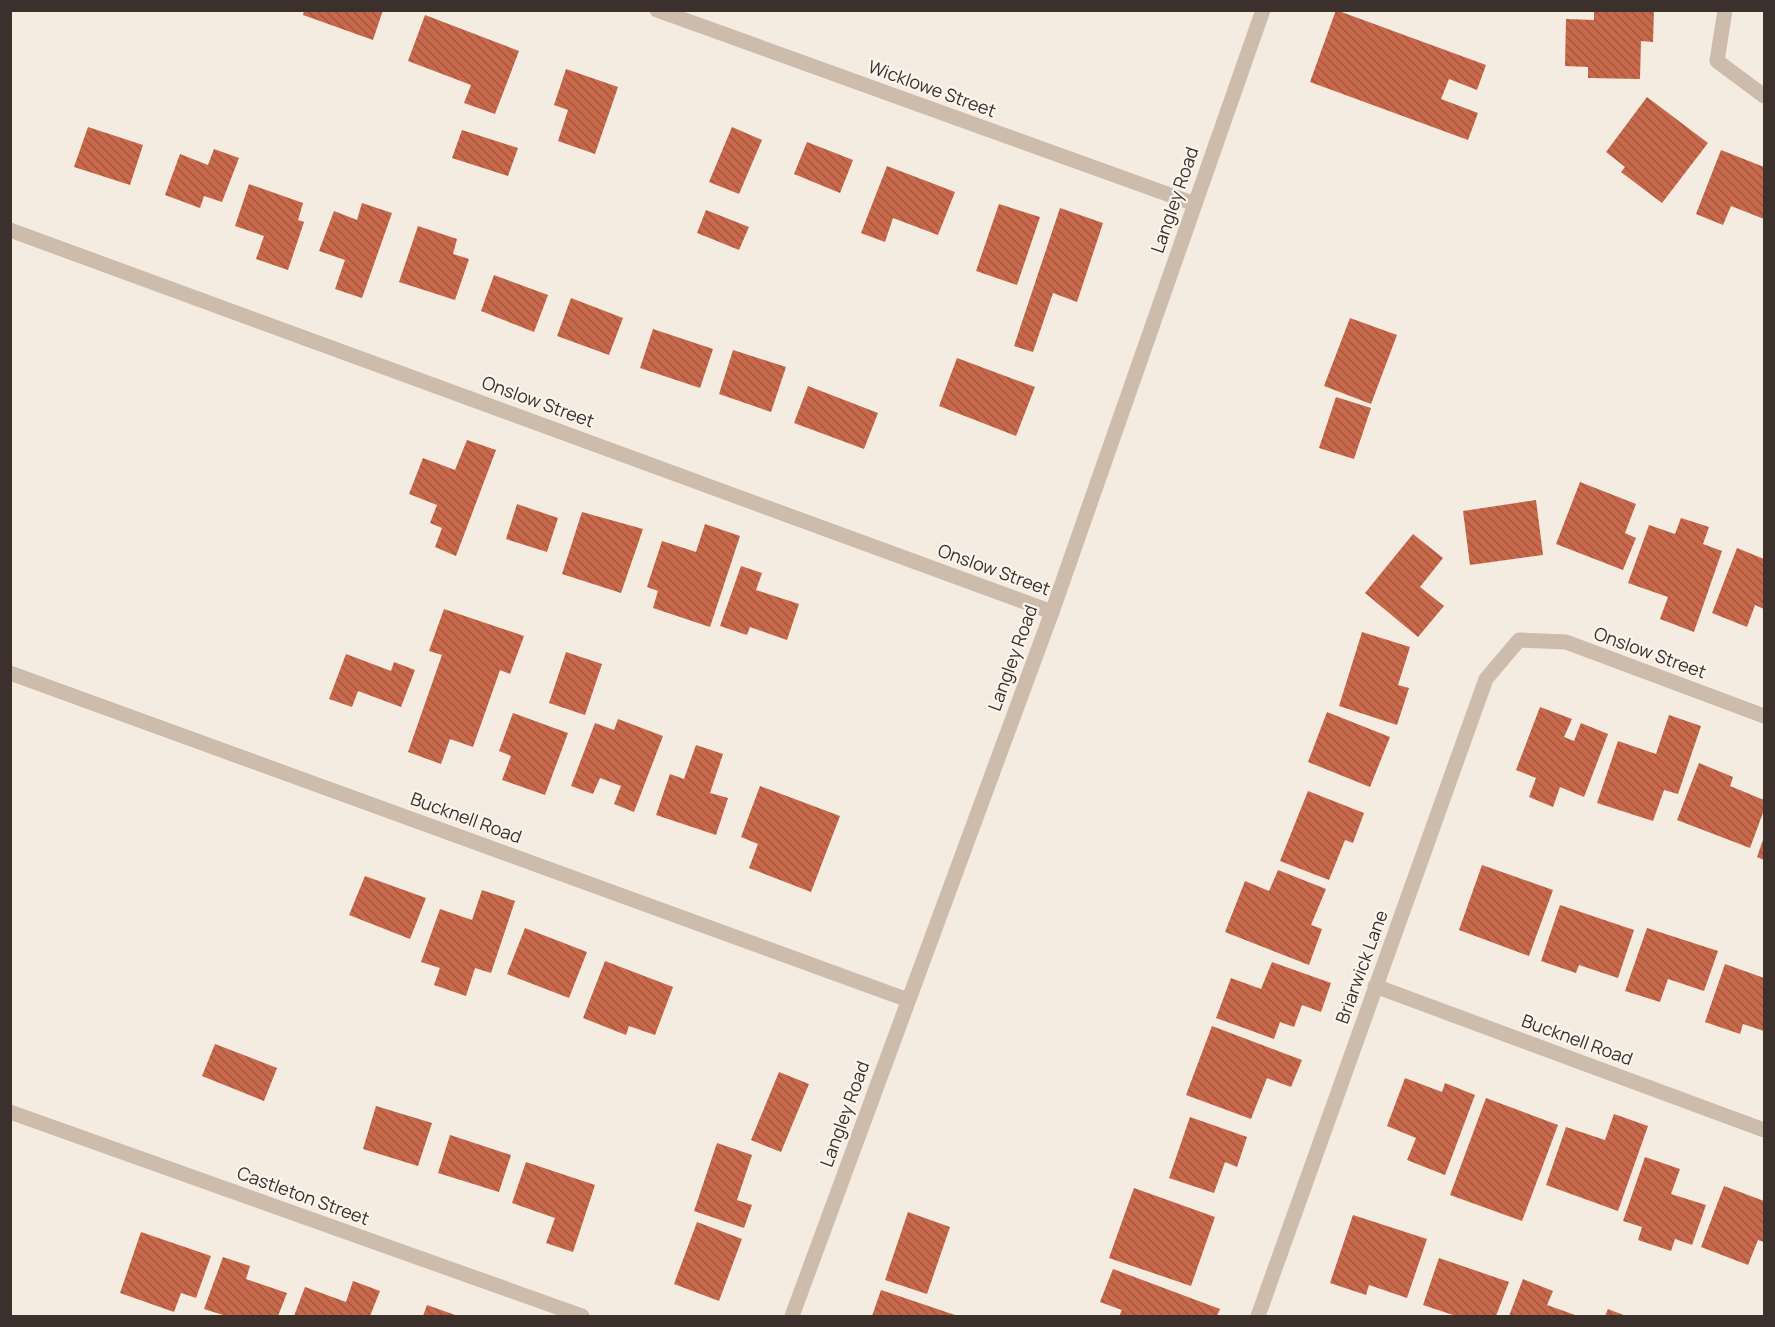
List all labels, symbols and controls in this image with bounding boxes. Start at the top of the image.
street label: Wicklowe Street [865,54,1000,122]
street label: Langley Road [1145,143,1203,256]
street label: Onslow Street [479,370,598,433]
street label: Onslow Street [935,538,1054,601]
street label: Langley Road [982,601,1042,714]
street label: Onslow Street [1591,621,1710,684]
street label: Bucknell Road [408,786,525,848]
street label: Briarwick Lane [1329,907,1393,1027]
street label: Bucknell Road [1519,1008,1636,1070]
street label: Langley Road [814,1057,874,1170]
street label: Castleton Street [234,1160,373,1230]

